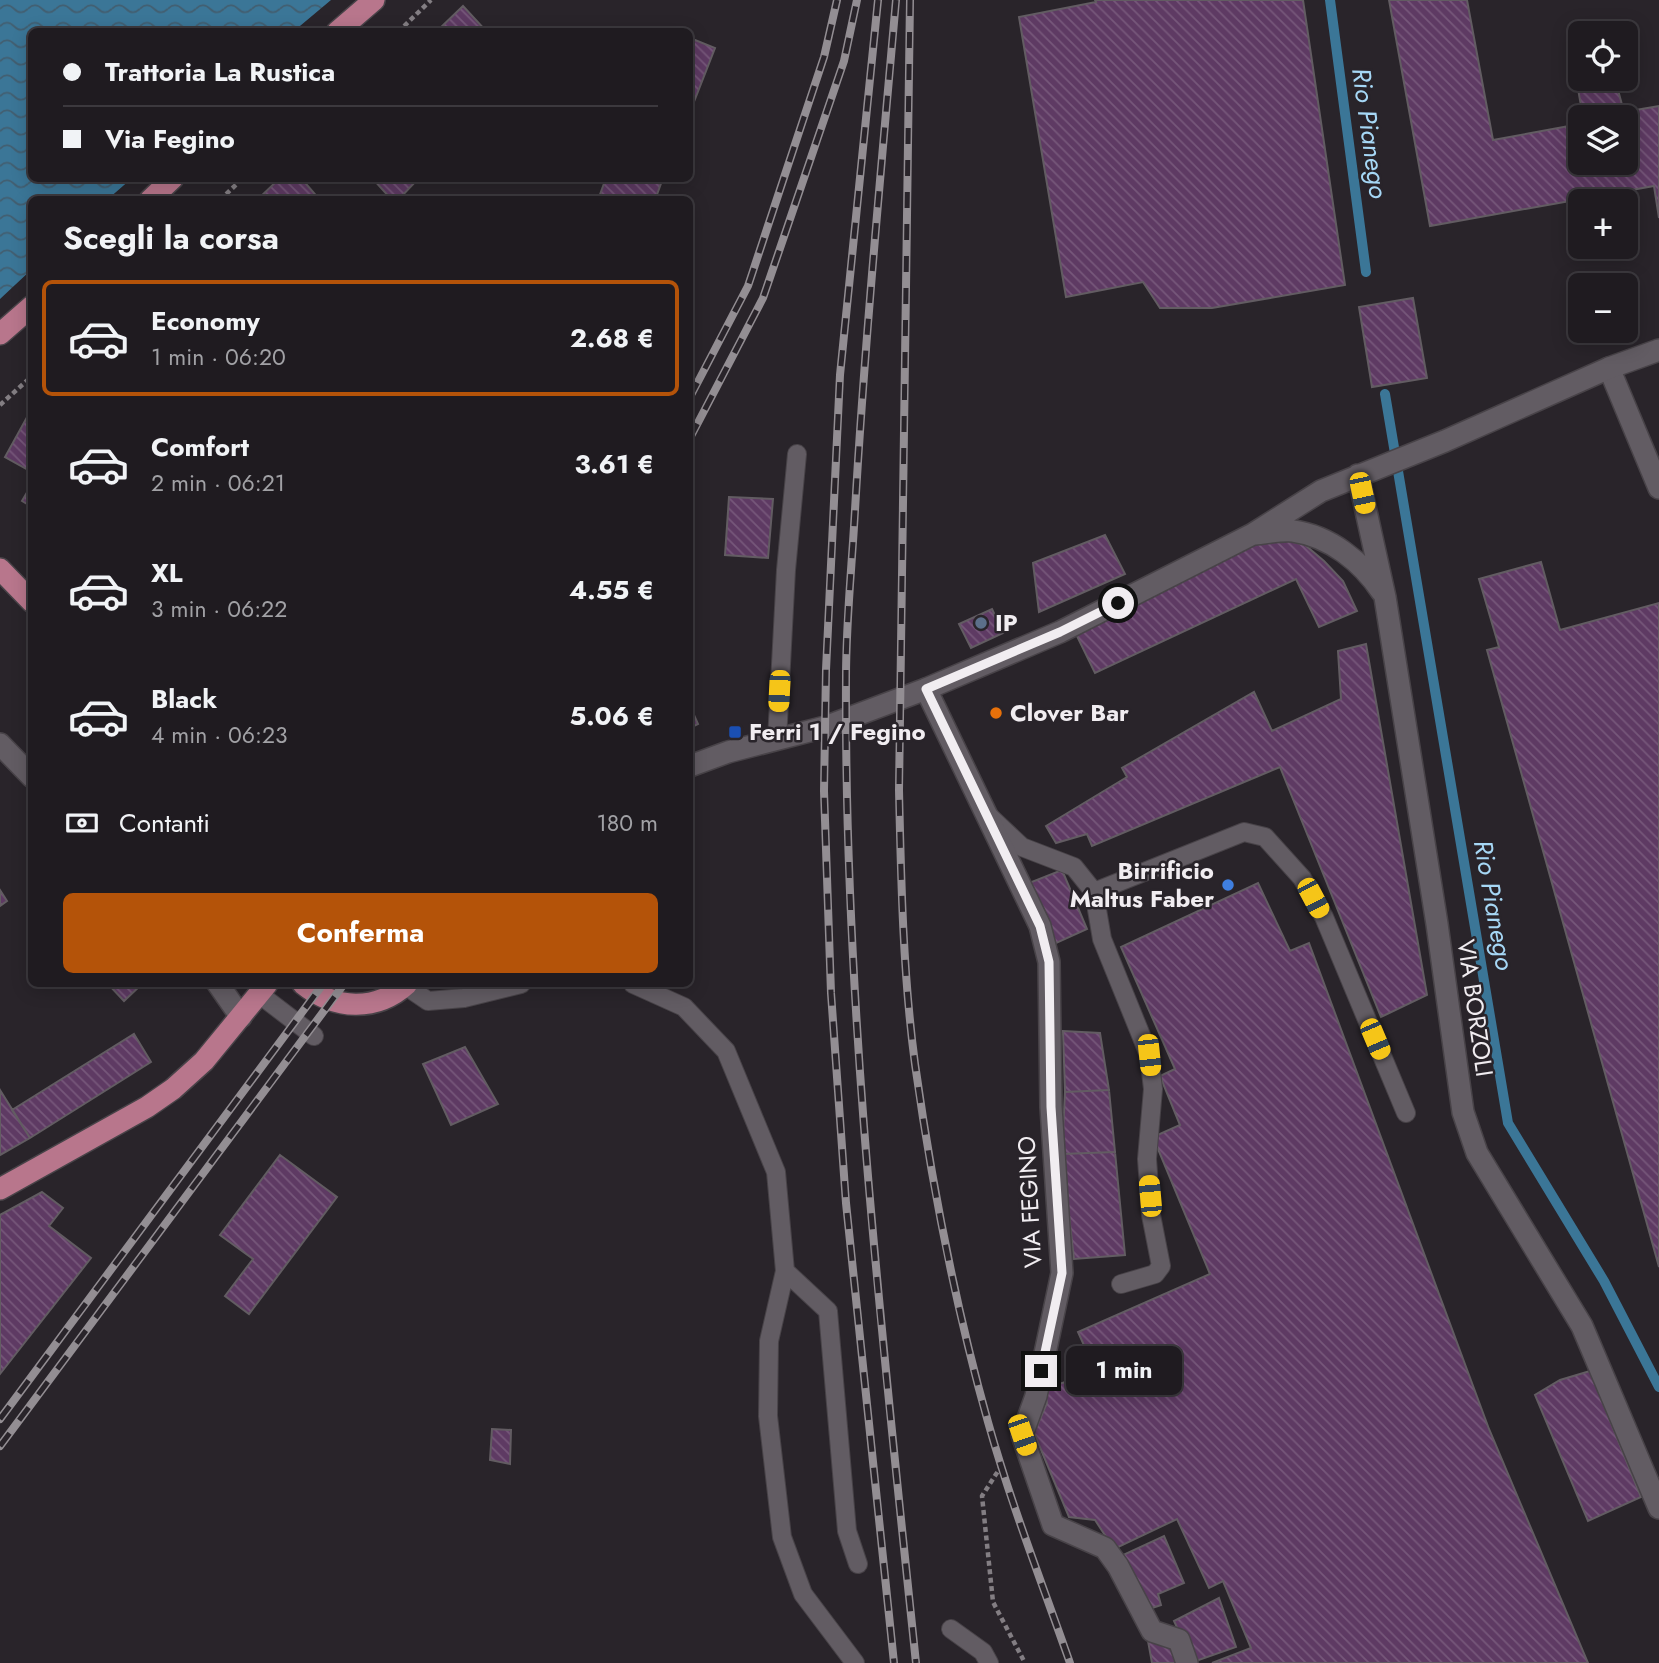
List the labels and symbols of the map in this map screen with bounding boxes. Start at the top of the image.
water label: Rio Pianego [1342,65,1398,201]
car [1348,470,1377,516]
route start [1102,587,1134,619]
place label: IP [995,605,1018,640]
marker: IP [973,615,989,631]
car [768,669,791,713]
place label: Clover Bar [1010,695,1129,730]
marker: Clover Bar [988,705,1004,721]
place label: Ferri 1 / Fegino [749,714,926,749]
marker: Ferri 1 / Fegino [727,724,743,740]
water label: Rio Pianego [1464,837,1524,973]
place label: Birrificio Maltus Faber [1070,853,1214,916]
car [1294,875,1333,921]
marker: Birrificio Maltus Faber [1220,877,1236,893]
street label: VIA BORZOLI [1449,937,1502,1079]
car [1358,1016,1393,1062]
car [1137,1033,1162,1077]
street label: VIA FEGINO [1009,1135,1050,1269]
car [1138,1174,1163,1218]
callout: 1 min [1066,1346,1181,1396]
route end [1025,1355,1057,1387]
car [1006,1412,1039,1458]

